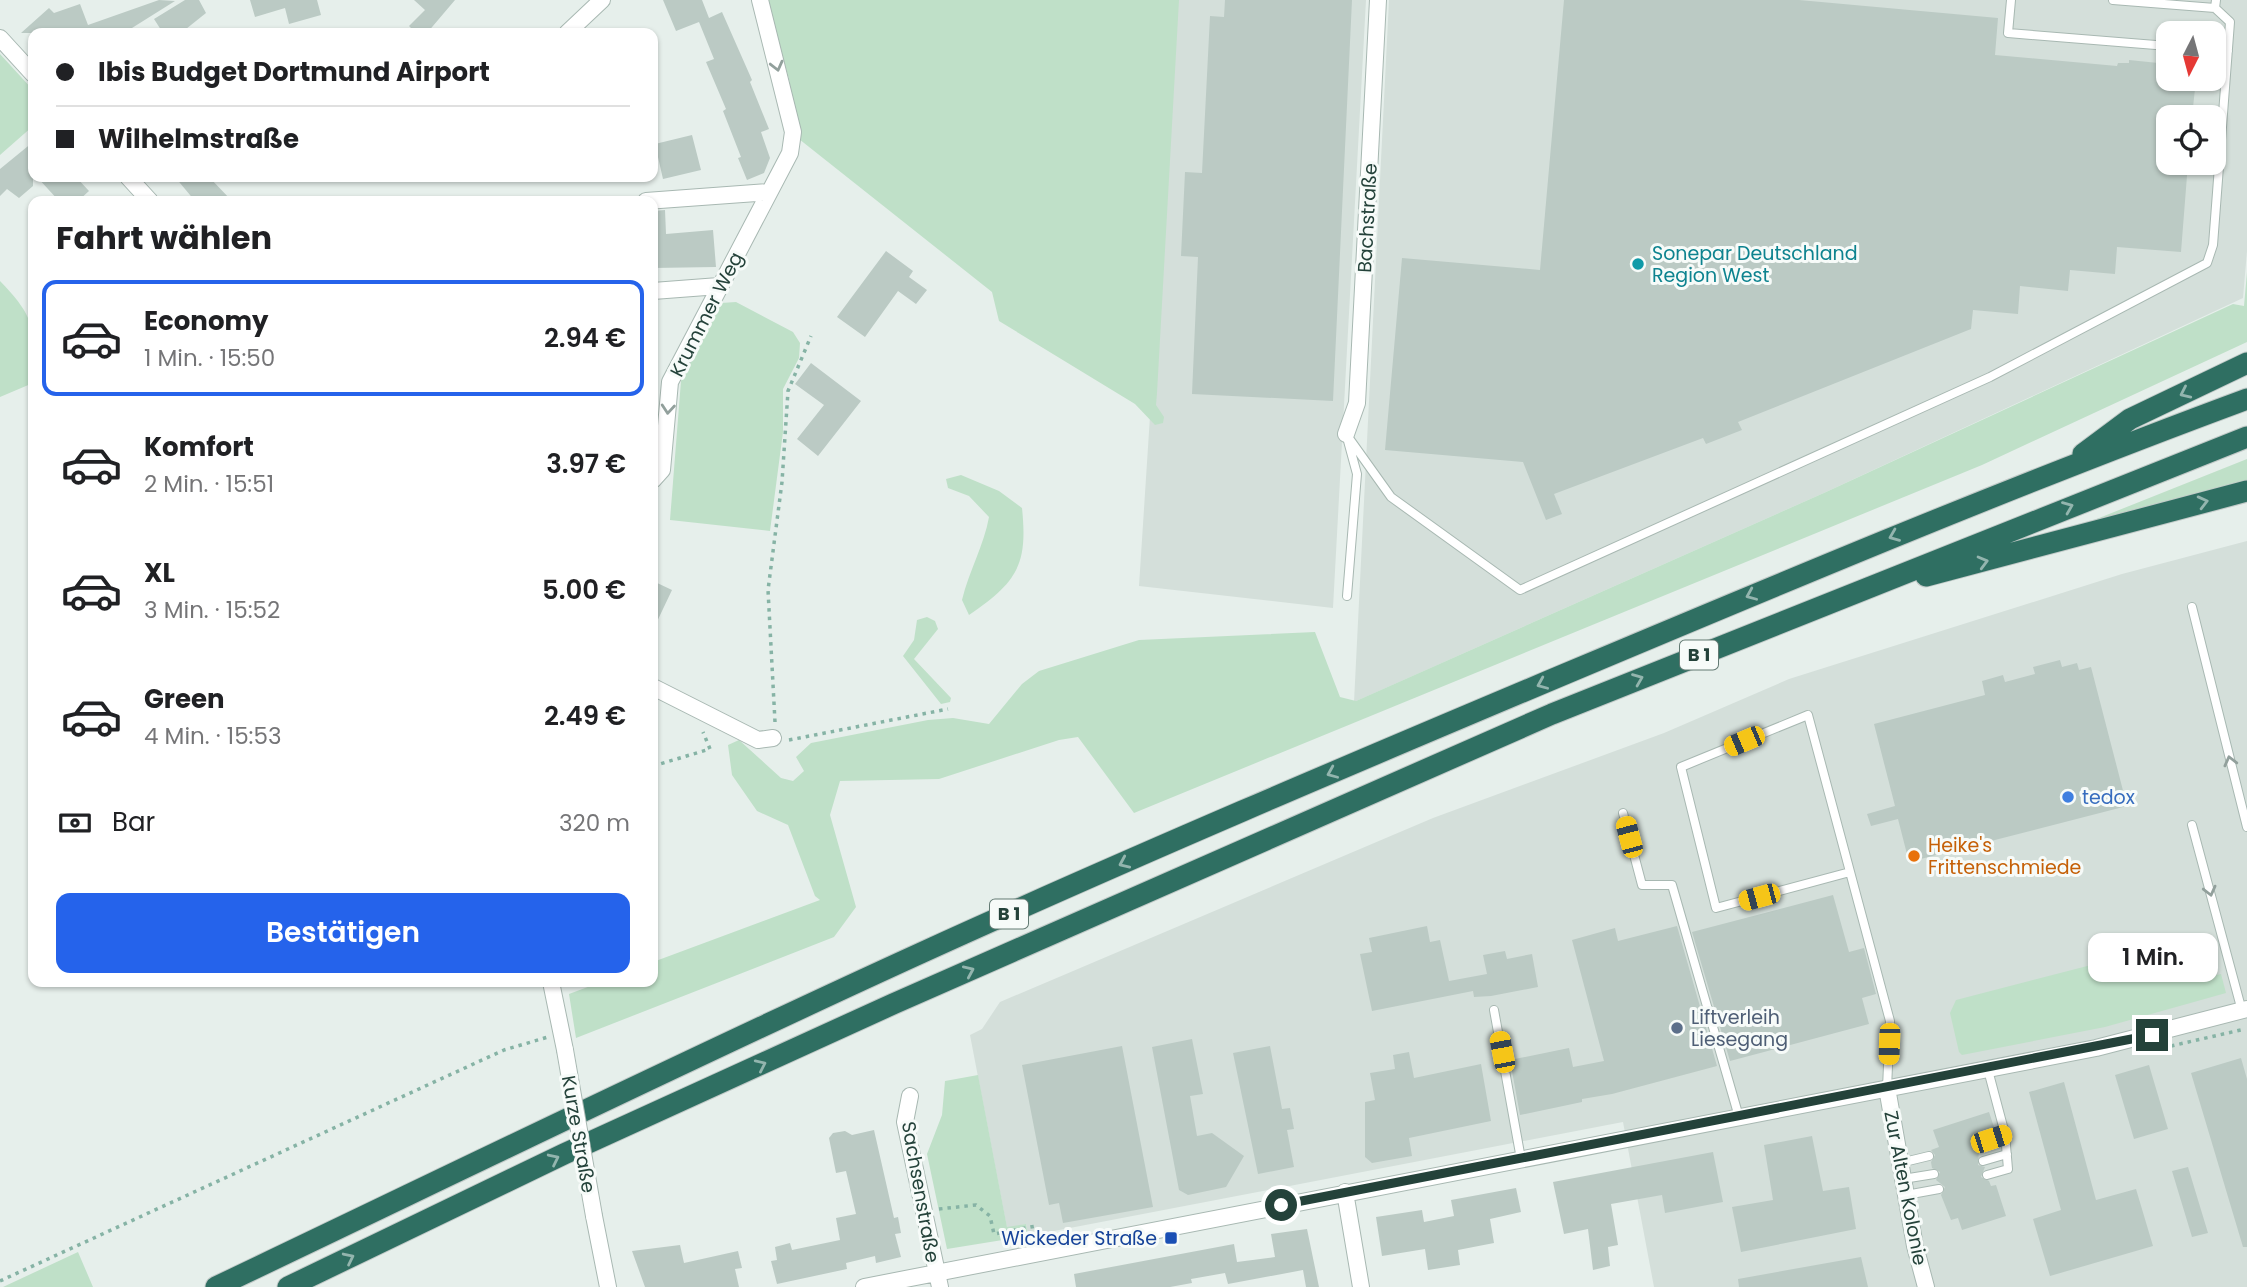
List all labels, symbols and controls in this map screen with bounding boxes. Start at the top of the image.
north arrow [2156,21,2226,91]
map controls [2156,21,2226,175]
text: Ibis Budget Dortmund Airport [98,54,490,90]
one-way arrow [769,60,783,72]
button: locate [2156,105,2226,175]
text: Wilhelmstraße [98,121,299,157]
street label: Bachstraße [1351,163,1384,273]
text: Fahrt wählen [56,215,272,260]
place label: Sonepar Deutschland Region West [1652,240,1858,289]
street label: Krummer Weg [663,247,750,381]
marker: Sonepar Deutschland Region West [1630,256,1646,272]
text: Economy [144,303,268,339]
icon: car [60,307,123,370]
text: 2.94 € [544,320,626,356]
text: 1 Min. · 15:50 [144,342,275,374]
one-way arrow [2180,384,2192,398]
one-way arrow [661,404,676,415]
text: Komfort [144,429,254,465]
icon: car [60,433,123,496]
text: 3.97 € [546,446,626,482]
text: 2 Min. · 15:51 [144,468,274,500]
one-way arrow [2197,496,2209,510]
one-way arrow [2062,502,2074,516]
one-way arrow [1888,528,1900,542]
text: XL [144,555,175,591]
one-way arrow [1977,555,1989,570]
icon: car [60,559,123,622]
text: 5.00 € [542,572,626,608]
one-way arrow [1746,587,1758,601]
text: 3 Min. · 15:52 [144,594,280,626]
road number: B 1 [1680,640,1718,670]
one-way arrow [1631,674,1643,688]
one-way arrow [1536,675,1548,689]
text: Green [144,681,225,717]
icon: car [60,685,123,748]
text: 2.49 € [544,698,626,734]
text: 4 Min. · 15:53 [144,720,281,752]
car [1721,723,1768,759]
one-way arrow [2224,755,2238,767]
one-way arrow [1327,765,1340,779]
place label: tedox [2082,784,2135,811]
marker: tedox [2060,789,2076,805]
icon: cash [56,804,94,842]
text: Bar [112,804,155,840]
text: 320 m [559,807,630,839]
car [1614,814,1645,860]
place label: Heike's Frittenschmiede [1928,832,2081,881]
marker: Heike's Frittenschmiede [1906,848,1922,864]
one-way arrow [1118,855,1131,869]
car [1736,881,1783,913]
one-way arrow [2202,885,2216,897]
button: Bestätigen [56,893,630,973]
road number: B 1 [990,900,1028,929]
callout: 1 Min. [2087,934,2217,982]
text: 1 Min. [2122,941,2184,973]
one-way arrow [961,965,974,979]
place label: Liftverleih Liesegang [1691,1004,1788,1053]
route end [2136,1019,2168,1051]
marker: Liftverleih Liesegang [1669,1020,1685,1036]
car [1878,1023,1901,1065]
car [1488,1029,1517,1075]
one-way arrow [754,1059,766,1073]
street label: Kurze Straße [555,1073,602,1195]
street label: Zur Alten Kolonie [1877,1108,1934,1268]
street label: Sachsenstraße [895,1119,946,1265]
car [1968,1123,2015,1155]
one-way arrow [547,1153,559,1167]
route start [1265,1189,1297,1221]
place label: Wickeder Straße [1001,1225,1157,1252]
marker: Wickeder Straße [1163,1230,1179,1246]
one-way arrow [342,1252,354,1266]

